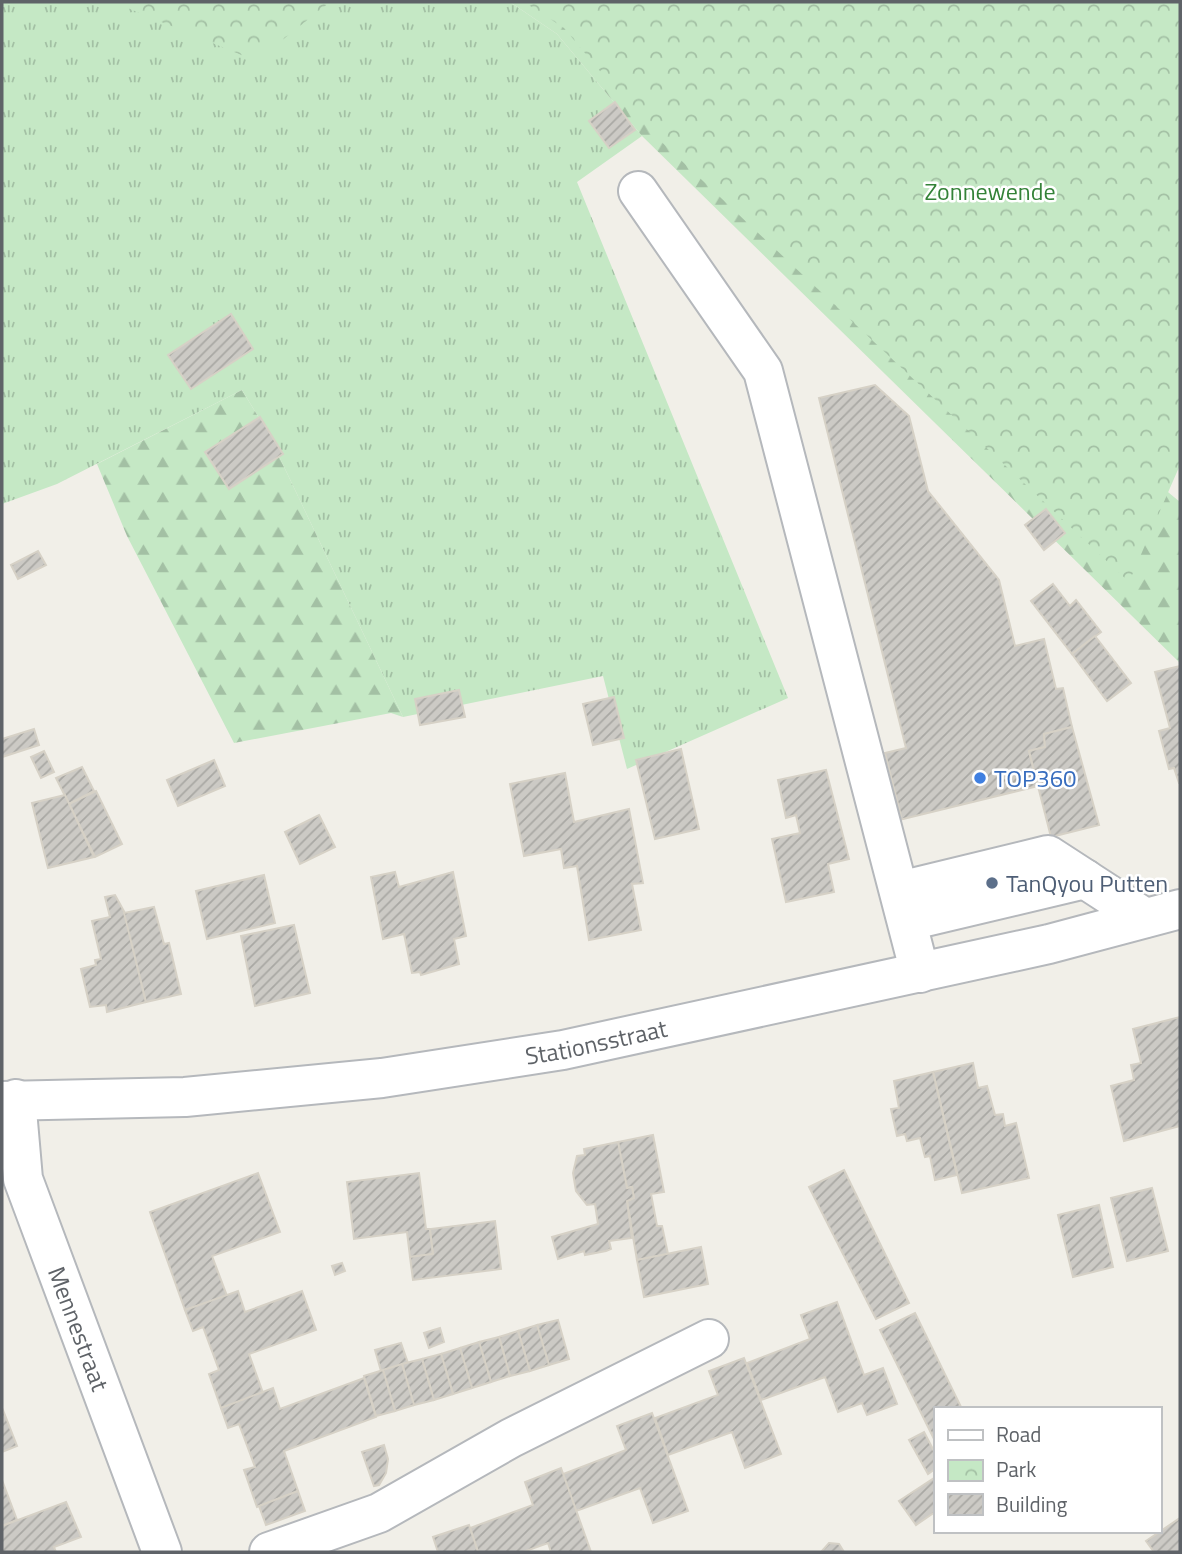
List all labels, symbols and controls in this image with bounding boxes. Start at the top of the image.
park label: Zonnewende [924,173,1056,209]
place label: TOP360 [994,760,1077,796]
marker: TOP360 [972,770,988,786]
place label: TanQyou Putten [1006,865,1168,901]
marker: TanQyou Putten [984,875,1000,891]
street label: Stationsstraat [523,1010,671,1074]
street label: Mennestraat [39,1261,119,1397]
legend [934,1407,1161,1533]
text: Road [996,1418,1041,1450]
text: Park [996,1453,1036,1485]
text: Building [996,1488,1068,1520]

